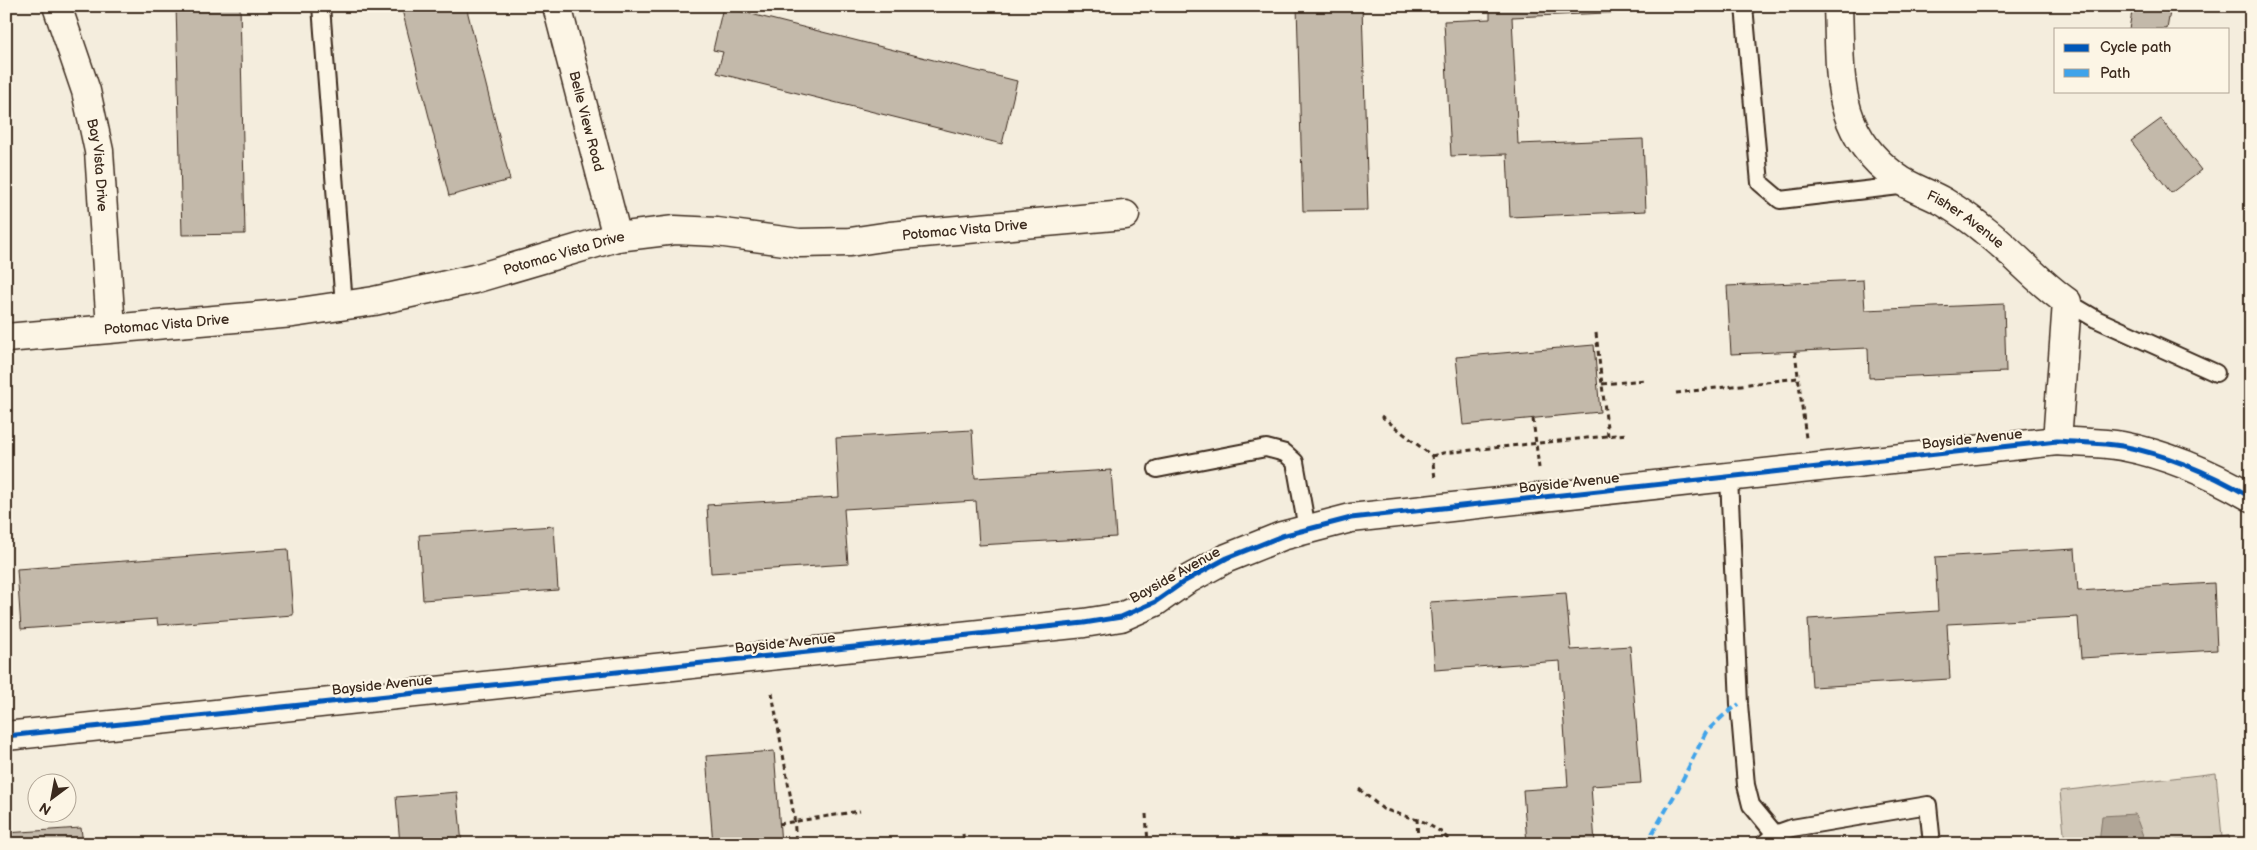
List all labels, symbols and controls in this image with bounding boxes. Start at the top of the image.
legend [2054,28,2230,92]
text: Cycle path [2100,38,2171,57]
text: Path [2100,64,2130,83]
street label: Belle View Road [566,69,608,173]
street label: Bay Vista Drive [84,117,112,212]
street label: Fisher Avenue [1925,186,2008,252]
street label: Potomac Vista Drive [901,215,1028,243]
street label: Potomac Vista Drive [501,228,625,278]
street label: Potomac Vista Drive [103,310,230,338]
street label: Bayside Avenue [1921,425,2023,453]
street label: Bayside Avenue [1518,469,1620,497]
street label: Bayside Avenue [1127,543,1223,607]
street label: Bayside Avenue [734,629,836,657]
street label: Bayside Avenue [331,671,433,699]
north arrow [28,772,78,822]
text: N [36,799,54,819]

